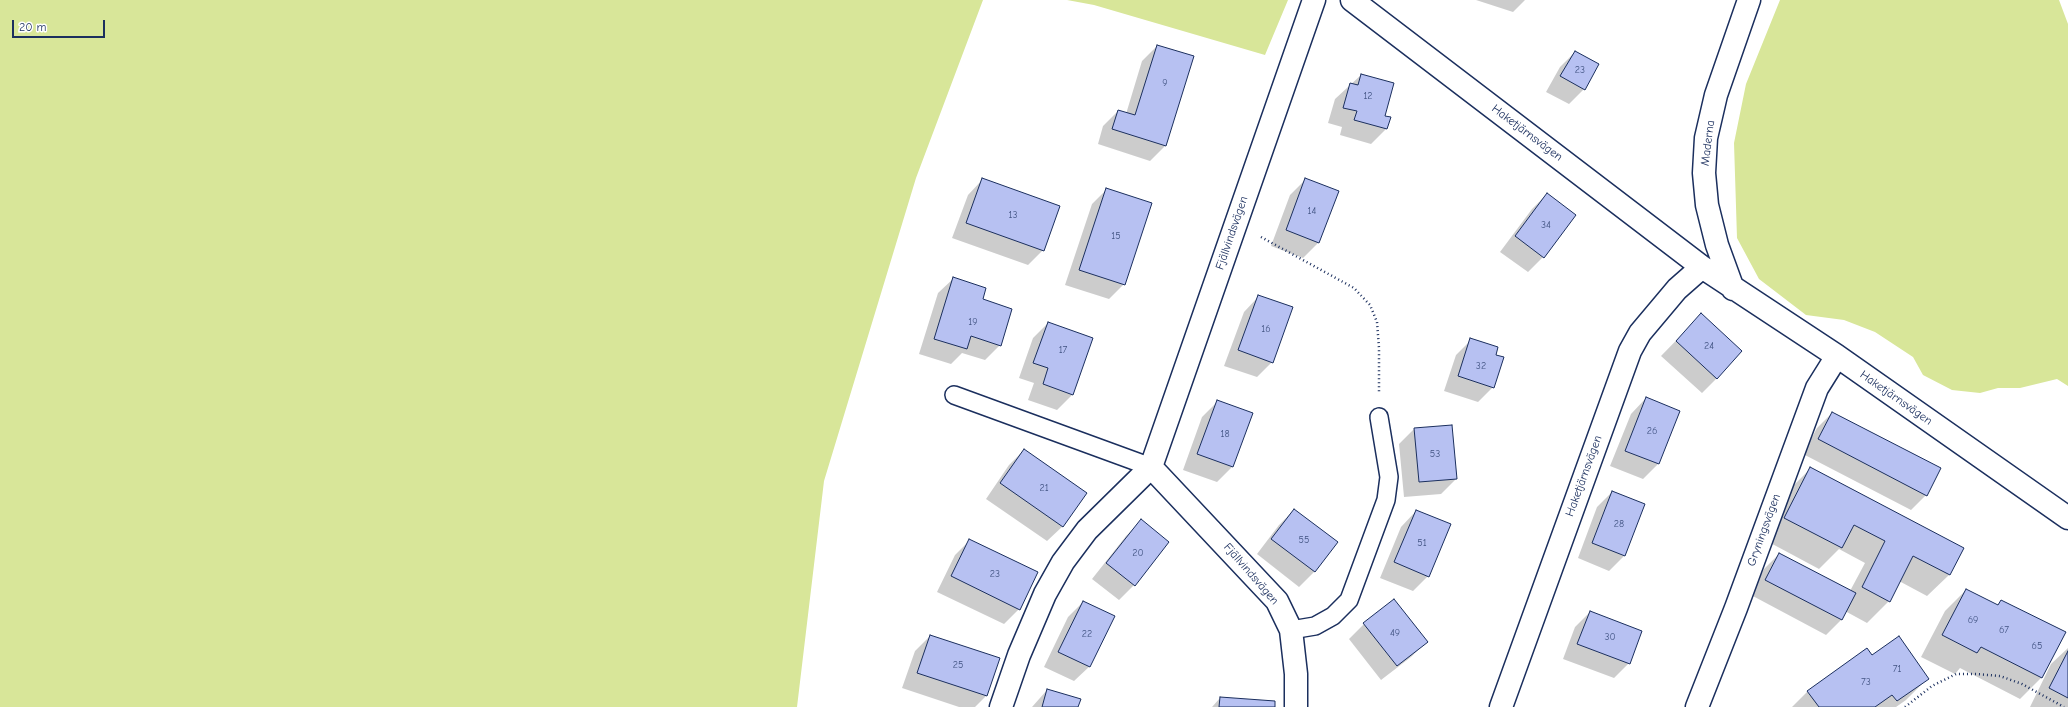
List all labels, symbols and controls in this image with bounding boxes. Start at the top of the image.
scale bar [14,12,107,38]
text: 20 m [19,20,47,34]
house number: 23 [1575,64,1585,76]
house number: 9 [1162,77,1168,89]
house number: 12 [1363,90,1373,102]
street label: Haketjärnsvägen [1489,102,1565,164]
street label: Maderna [1698,119,1718,167]
street label: Fjällvindsvägen [1213,194,1251,272]
house number: 14 [1308,205,1316,217]
house number: 13 [1008,209,1018,221]
house number: 34 [1541,219,1551,231]
house number: 15 [1111,230,1121,242]
house number: 19 [968,316,978,328]
house number: 16 [1261,323,1271,335]
house number: 24 [1704,340,1714,352]
house number: 17 [1059,344,1067,356]
house number: 32 [1476,360,1486,372]
street label: Haketjärnsvägen [1857,368,1935,428]
house number: 26 [1647,425,1657,437]
house number: 18 [1220,428,1230,440]
street label: Haketjärnsvägen [1563,433,1605,519]
house number: 53 [1430,448,1440,460]
house number: 21 [1039,482,1049,494]
street label: Gryningsvägen [1744,492,1784,568]
house number: 28 [1614,518,1624,530]
house number: 55 [1299,534,1309,546]
house number: 51 [1417,537,1427,549]
street label: Fjällvindsvägen [1220,540,1282,608]
house number: 20 [1132,547,1144,559]
house number: 23 [990,568,1000,580]
house number: 69 [1968,614,1978,626]
house number: 67 [1999,624,2009,636]
house number: 49 [1390,627,1400,639]
house number: 22 [1082,628,1092,640]
house number: 30 [1604,631,1616,643]
house number: 65 [2032,640,2042,652]
house number: 25 [953,659,963,671]
house number: 71 [1893,663,1901,675]
house number: 73 [1861,676,1871,688]

